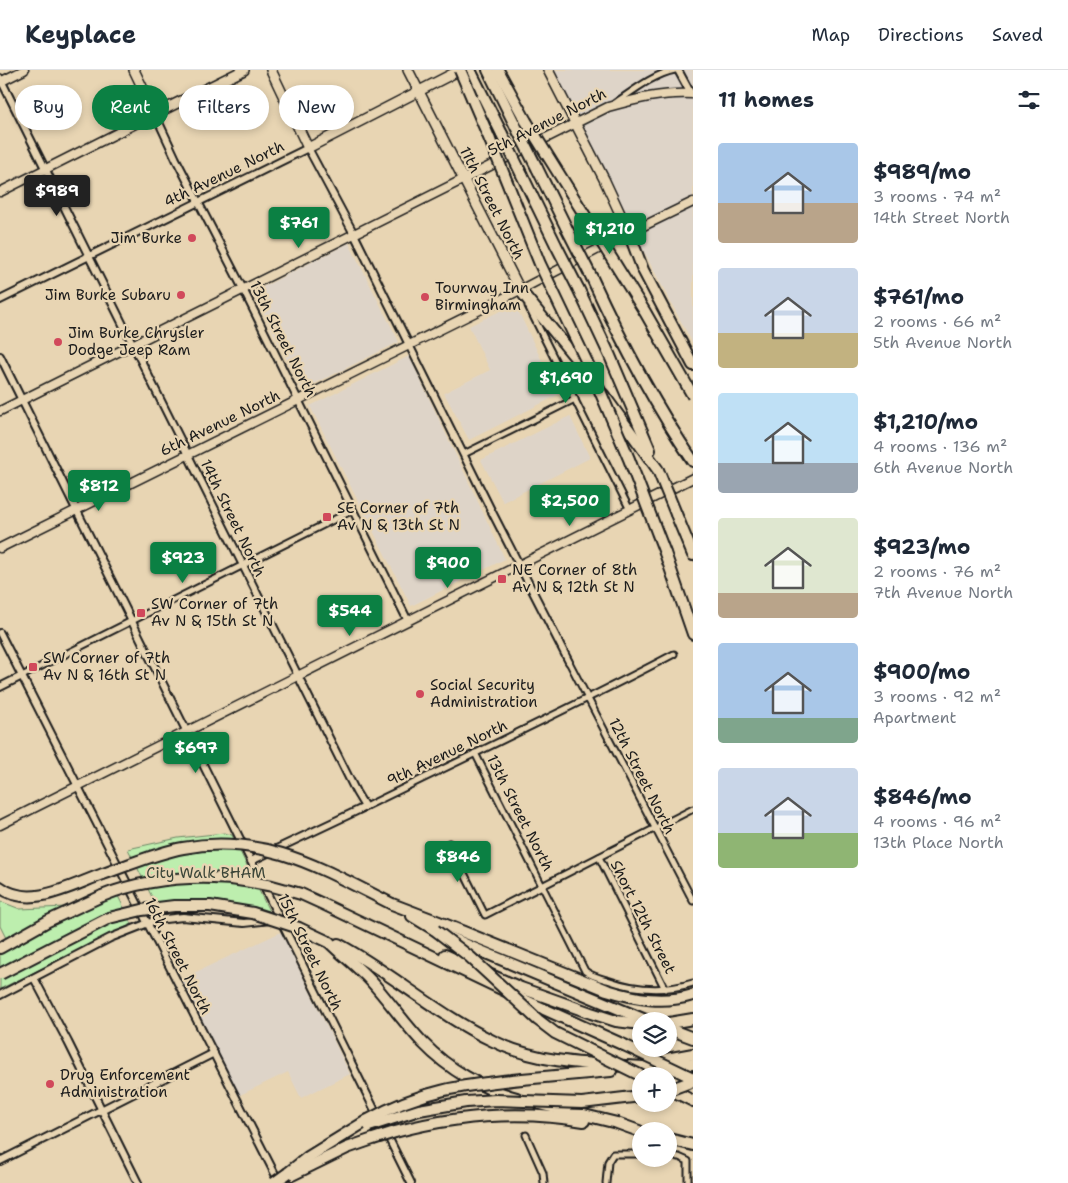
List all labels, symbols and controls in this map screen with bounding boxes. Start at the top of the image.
text: Keyplace [25,19,136,51]
text: Map [812,23,850,47]
text: Directions [878,23,964,47]
text: Saved [992,23,1043,47]
street label: 5th Avenue North [484,83,610,161]
chip: Buy [15,85,82,130]
chip: Rent [92,85,169,130]
chip: Filters [179,85,269,130]
chip: New [279,85,354,130]
text: 11 homes [718,86,814,114]
icon: filters [1015,86,1043,114]
street label: 4th Avenue North [160,136,288,212]
street label: 11th Street North [455,143,529,263]
text: $989/mo [873,158,971,186]
icon: home [758,163,818,223]
pin: $989 [27,174,87,217]
text: $989 [35,180,79,201]
text: 3 rooms · 74 m² [873,186,1001,207]
pin: $761 [269,206,329,249]
text: 14th Street North [873,207,1010,228]
text: $761 [280,212,318,233]
pin: $1,210 [569,212,651,255]
text: $1,210 [585,218,635,239]
place label: Jim Burke [111,228,182,248]
marker: Jim Burke [186,232,198,244]
street label: 13th Street North [245,277,321,401]
place label: Tourway Inn Birmingham [435,278,529,315]
text: $761/mo [873,283,964,311]
place label: Jim Burke Subaru [45,285,171,305]
icon: home [758,288,818,348]
marker: Jim Burke Subaru [175,289,187,301]
marker: Tourway Inn Birmingham [419,291,431,303]
text: 2 rooms · 66 m² [873,311,1001,332]
place label: Jim Burke Chrysler Dodge Jeep Ram [68,323,205,360]
text: 5th Avenue North [873,332,1012,353]
marker: Jim Burke Chrysler Dodge Jeep Ram [52,336,64,348]
pin: $1,690 [525,362,607,404]
text: $1,690 [539,367,593,388]
street label: 6th Avenue North [157,385,283,461]
text: $1,210/mo [873,408,978,436]
icon: home [758,413,818,473]
text: 4 rooms · 136 m² [873,436,1007,457]
street label: 14th Street North [196,456,270,580]
text: 6th Avenue North [873,457,1013,478]
pin: $812 [69,470,129,512]
text: $812 [79,475,119,496]
pin: $2,500 [529,484,611,527]
text: $2,500 [541,490,599,511]
place label: SE Corner of 7th Av N & 13th St N [337,498,460,535]
marker: SE Corner of 7th Av N & 13th St N [321,511,333,523]
text: $923/mo [873,533,970,561]
icon: home [758,538,818,598]
pin: $923 [153,542,213,584]
pin: $900 [418,546,478,589]
text: $923 [161,547,205,568]
text: $900 [426,552,470,573]
place label: NE Corner of 8th Av N & 12th St N [512,560,637,597]
text: 2 rooms · 76 m² [873,561,1001,582]
marker: NE Corner of 8th Av N & 12th St N [496,573,508,585]
text: 7th Avenue North [873,582,1013,603]
place label: SW Corner of 7th Av N & 15th St N [151,594,278,631]
pin: $544 [320,594,380,637]
text: $544 [328,600,372,621]
marker: SW Corner of 7th Av N & 15th St N [135,607,147,619]
place label: SW Corner of 7th Av N & 16th St N [43,648,170,685]
text: $900/mo [873,658,971,686]
marker: SW Corner of 7th Av N & 16th St N [27,661,39,673]
icon: home [758,663,818,723]
place label: Social Security Administration [430,675,537,712]
text: 3 rooms · 92 m² [873,686,1001,707]
marker: Social Security Administration [414,688,426,700]
text: Apartment [873,707,956,728]
street label: 12th Street North [604,714,680,838]
street label: 9th Avenue North [383,715,511,791]
pin: $697 [166,732,226,774]
text: $697 [174,737,218,758]
street label: 13th Street North [482,751,558,875]
text: $846/mo [873,783,972,811]
icon: home [758,788,818,848]
text: 4 rooms · 96 m² [873,811,1001,832]
text: 13th Place North [873,832,1004,853]
pin: $846 [428,840,488,883]
text: $846 [436,846,480,867]
street label: Short 12th Street [606,857,680,977]
park label: City Walk BHAM [146,863,266,883]
street label: 15th Street North [273,890,347,1014]
street label: 16th Street North [140,894,216,1018]
map controls [632,1012,677,1167]
button: layers [632,1012,677,1057]
place label: Drug Enforcement Administration [60,1065,190,1102]
button: + [632,1067,677,1112]
marker: Drug Enforcement Administration [44,1078,56,1090]
button: − [632,1122,677,1167]

